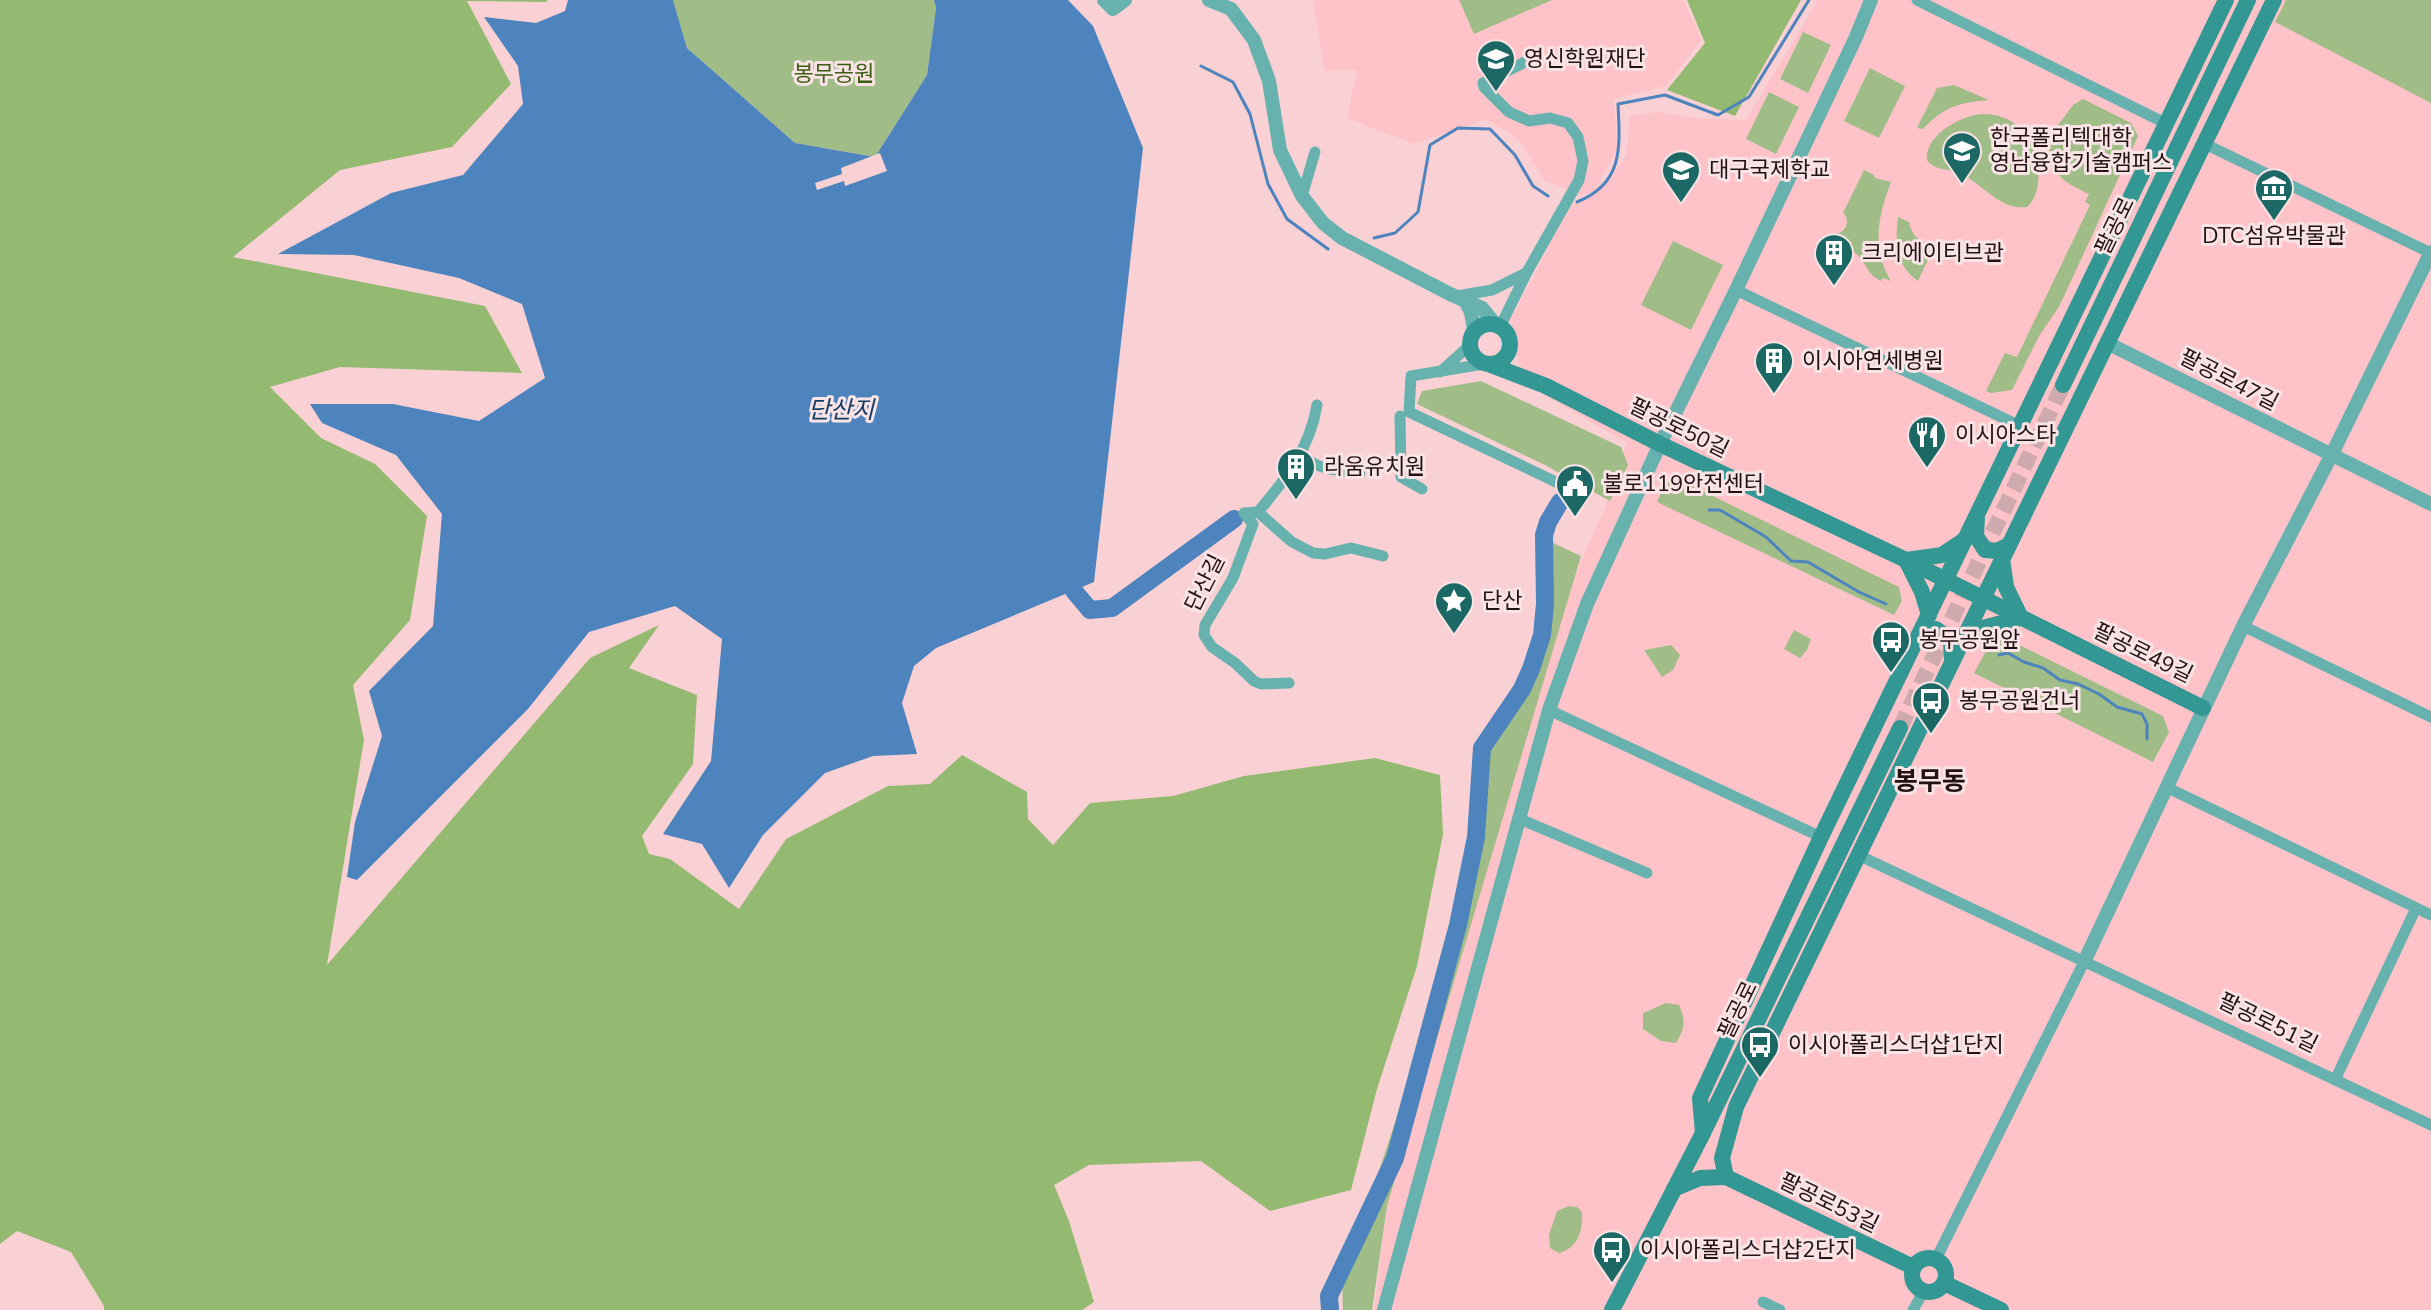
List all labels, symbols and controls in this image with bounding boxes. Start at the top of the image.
school or university icon: 영신학원재단 [1475,38,1517,93]
place label: 영신학원재단 [1524,44,1645,74]
park label: 봉무공원 [794,59,874,89]
place label: 한국폴리텍대학 영남융합기술캠퍼스 [1990,123,2172,178]
school or university icon: 한국폴리텍대학 영남융합기술캠퍼스 [1941,130,1983,185]
school or university icon: 대구국제학교 [1660,149,1702,204]
place label: 대구국제학교 [1709,155,1830,185]
museum icon: DTC섬유박물관 [2253,167,2295,222]
street label: 팔공로 [2088,192,2142,260]
place label: DTC섬유박물관 [2202,221,2346,251]
building icon: 크리에이티브관 [1813,232,1855,287]
place label: 크리에이티브관 [1862,238,2004,268]
building icon: 이시아연세병원 [1753,340,1795,395]
street label: 팔공로47길 [2174,342,2284,418]
place label: 이시아연세병원 [1802,346,1944,376]
street label: 팔공로50길 [1624,391,1734,465]
water label: 단산지 [808,394,876,426]
restaurant icon: 이시아스타 [1906,414,1948,469]
place label: 이시아스타 [1955,420,2056,450]
building icon: 라움유치원 [1275,446,1317,501]
place label: 라움유치원 [1324,452,1425,482]
public building icon: 불로119안전센터 [1554,463,1596,518]
place label: 불로119안전센터 [1603,469,1764,499]
street label: 단산길 [1178,549,1232,617]
place icon: 단산 [1433,580,1475,635]
place label: 단산 [1482,586,1522,616]
street label: 팔공로49길 [2088,616,2198,690]
bus stop icon: 봉무공원앞 [1870,619,1912,674]
place label: 봉무공원앞 [1919,625,2020,655]
bus stop icon: 봉무공원건너 [1910,680,1952,735]
place label: 봉무공원건너 [1959,686,2080,716]
district label: 봉무동 [1894,764,1966,799]
street label: 팔공로 [1711,976,1765,1044]
street label: 팔공로51길 [2213,986,2323,1060]
bus stop icon: 이시아폴리스더샵1단지 [1739,1024,1781,1079]
place label: 이시아폴리스더샵1단지 [1788,1030,2004,1060]
street label: 팔공로53길 [1774,1166,1884,1240]
bus stop icon: 이시아폴리스더샵2단지 [1591,1229,1633,1284]
place label: 이시아폴리스더샵2단지 [1640,1235,1856,1265]

